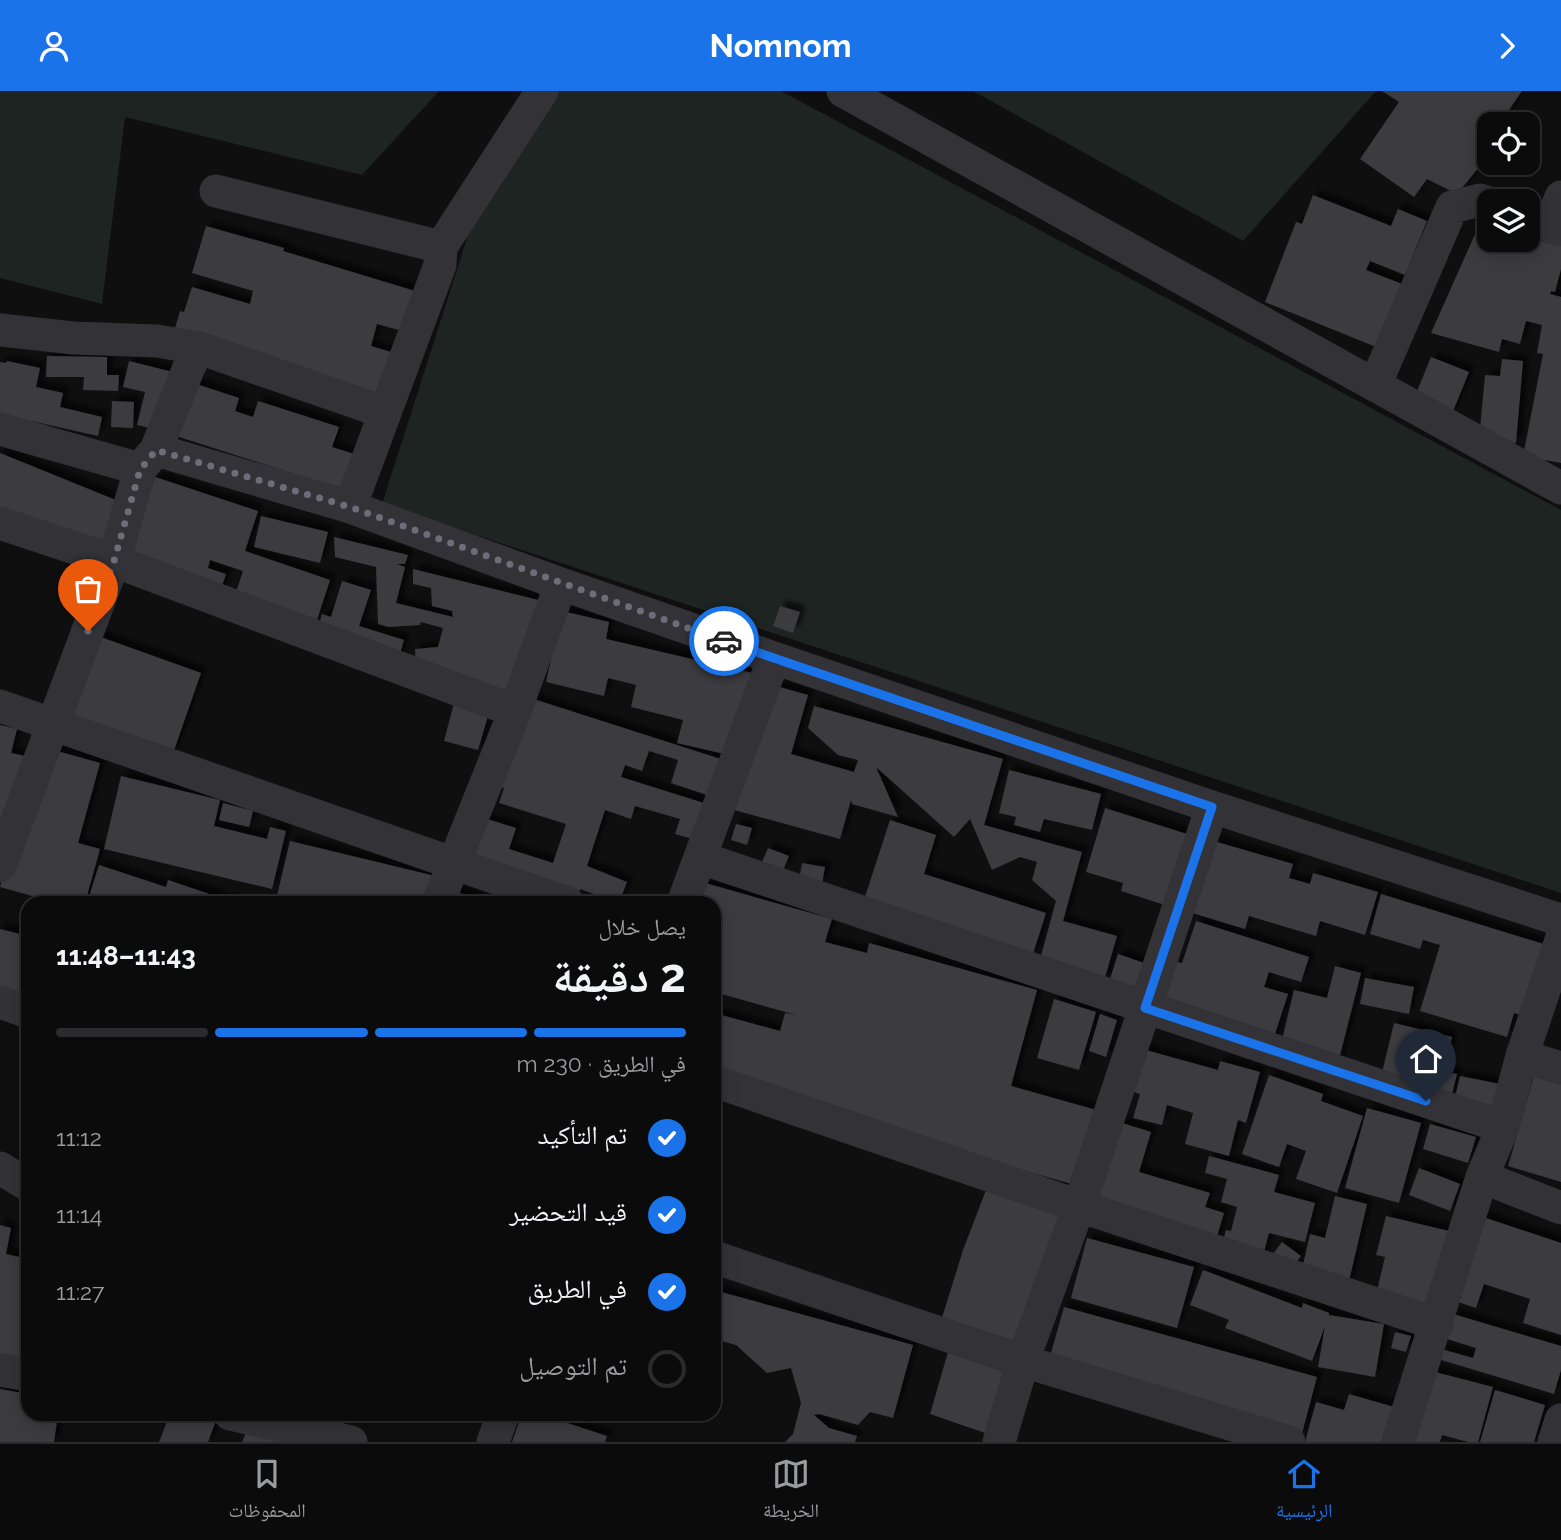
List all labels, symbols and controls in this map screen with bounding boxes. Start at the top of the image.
icon: person [35,27,73,65]
text: Nomnom [710,27,851,64]
icon: forward [1488,27,1526,65]
map controls [1477,112,1540,252]
button: locate [1477,112,1540,175]
button: layers [1477,189,1540,252]
pin [58,559,118,631]
icon: bag [69,570,107,608]
courier [689,606,759,676]
icon: car [705,622,743,660]
text: يصل خلال [598,913,686,940]
text: 11:43–11:48 [56,941,196,971]
text: 2 دقيقة [552,949,686,1003]
pin [1396,1029,1456,1101]
icon: home [1407,1040,1445,1078]
text: في الطريق · 230 m [516,1050,686,1077]
icon: check [648,1119,686,1157]
text: تم التأكيد [538,1120,627,1150]
text: 11:12 [56,1124,102,1151]
icon: check [648,1196,686,1234]
text: قيد التحضير [509,1197,627,1227]
text: 11:14 [56,1201,102,1228]
icon: check [648,1273,686,1311]
text: في الطريق [527,1274,627,1304]
text: 11:27 [56,1278,104,1305]
text: تم التوصيل [519,1351,627,1381]
tab: المحفوظات [229,1455,306,1529]
tab: الخريطة [763,1455,819,1529]
tab: الرئيسية [1276,1455,1332,1529]

